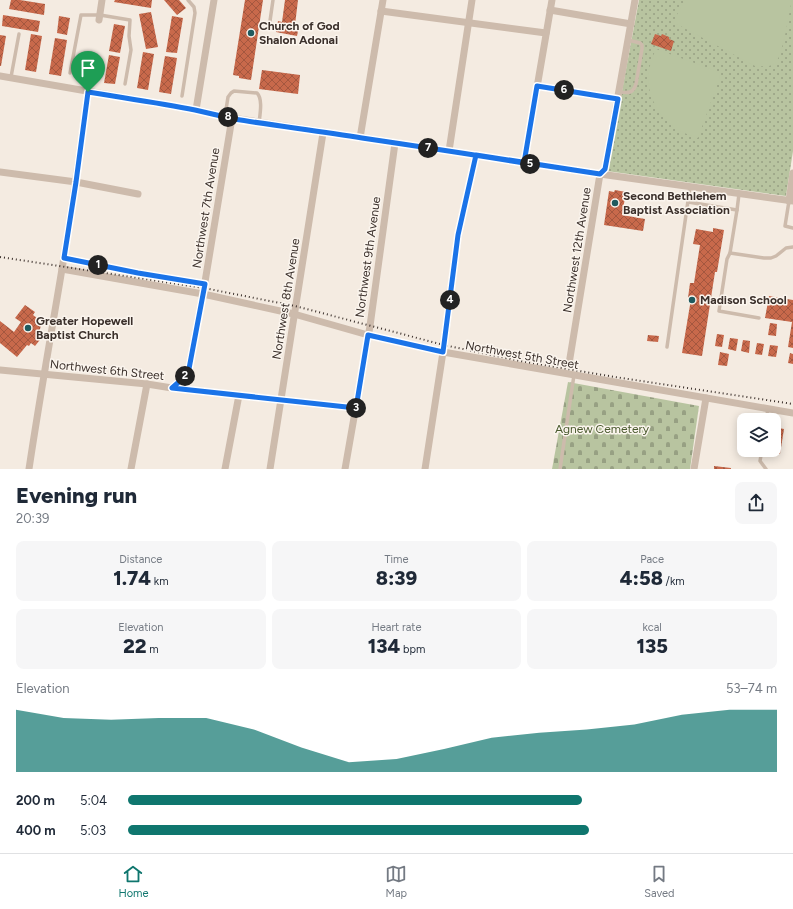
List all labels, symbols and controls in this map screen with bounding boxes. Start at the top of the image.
place label: Church of God Shalon Adonai [259,19,340,47]
marker: Church of God Shalon Adonai [246,28,256,38]
pin [71,51,105,92]
icon: arrive [77,57,99,79]
pin: 6 [554,80,574,100]
text: 6 [561,83,567,96]
pin: 8 [218,107,238,127]
text: 8 [225,110,231,123]
pin: 7 [418,138,438,158]
text: 7 [425,141,431,154]
street label: Northwest 7th Avenue [190,146,222,269]
pin: 5 [520,154,540,174]
text: 5 [527,157,533,170]
street label: Northwest 12th Avenue [560,186,594,314]
place label: Second Bethlehem Baptist Association [623,189,730,217]
street label: Northwest 9th Avenue [353,195,383,318]
marker: Second Bethlehem Baptist Association [610,198,620,208]
street label: Northwest 8th Avenue [270,237,303,361]
pin: 1 [88,255,108,275]
text: 1 [96,258,100,271]
pin: 4 [440,290,460,310]
text: 4 [447,293,453,306]
place label: Madison School [700,293,787,307]
marker: Madison School [687,295,697,305]
place label: Greater Hopewell Baptist Church [36,314,133,342]
marker: Greater Hopewell Baptist Church [23,323,33,333]
street label: Northwest 5th Street [464,338,580,372]
street label: Northwest 6th Street [49,357,165,383]
pin: 2 [175,366,195,386]
text: 2 [182,369,188,382]
pin: 3 [346,398,366,418]
text: 3 [353,401,359,414]
map controls [737,413,781,457]
button: layers [737,413,781,457]
park label: Agnew Cemetery [555,422,650,436]
text: Evening run [16,482,137,509]
button: share [735,482,777,524]
text: 20:39 [16,511,49,526]
text: Distance [119,553,162,566]
text: Time [384,553,408,566]
text: Pace [640,553,664,566]
text: 1.74 [113,566,151,590]
text: 8:39 [376,566,417,590]
text: 4:58 [620,566,663,590]
text: km [151,575,169,588]
text: /km [663,575,685,588]
text: Elevation [118,621,163,634]
text: Heart rate [372,621,421,634]
text: kcal [643,621,662,634]
text: 22 [123,634,147,658]
text: 134 [368,634,400,658]
text: 135 [636,634,668,658]
text: m [147,643,159,656]
text: bpm [400,643,425,656]
text: Elevation [16,681,69,696]
text: 53–74 m [726,681,777,696]
text: 200 m [16,793,55,808]
text: 5:04 [80,793,107,808]
text: 400 m [16,823,56,838]
text: 5:03 [80,823,106,838]
tab: Home [118,863,148,900]
tab: Map [385,863,407,900]
tab: Saved [644,863,675,900]

